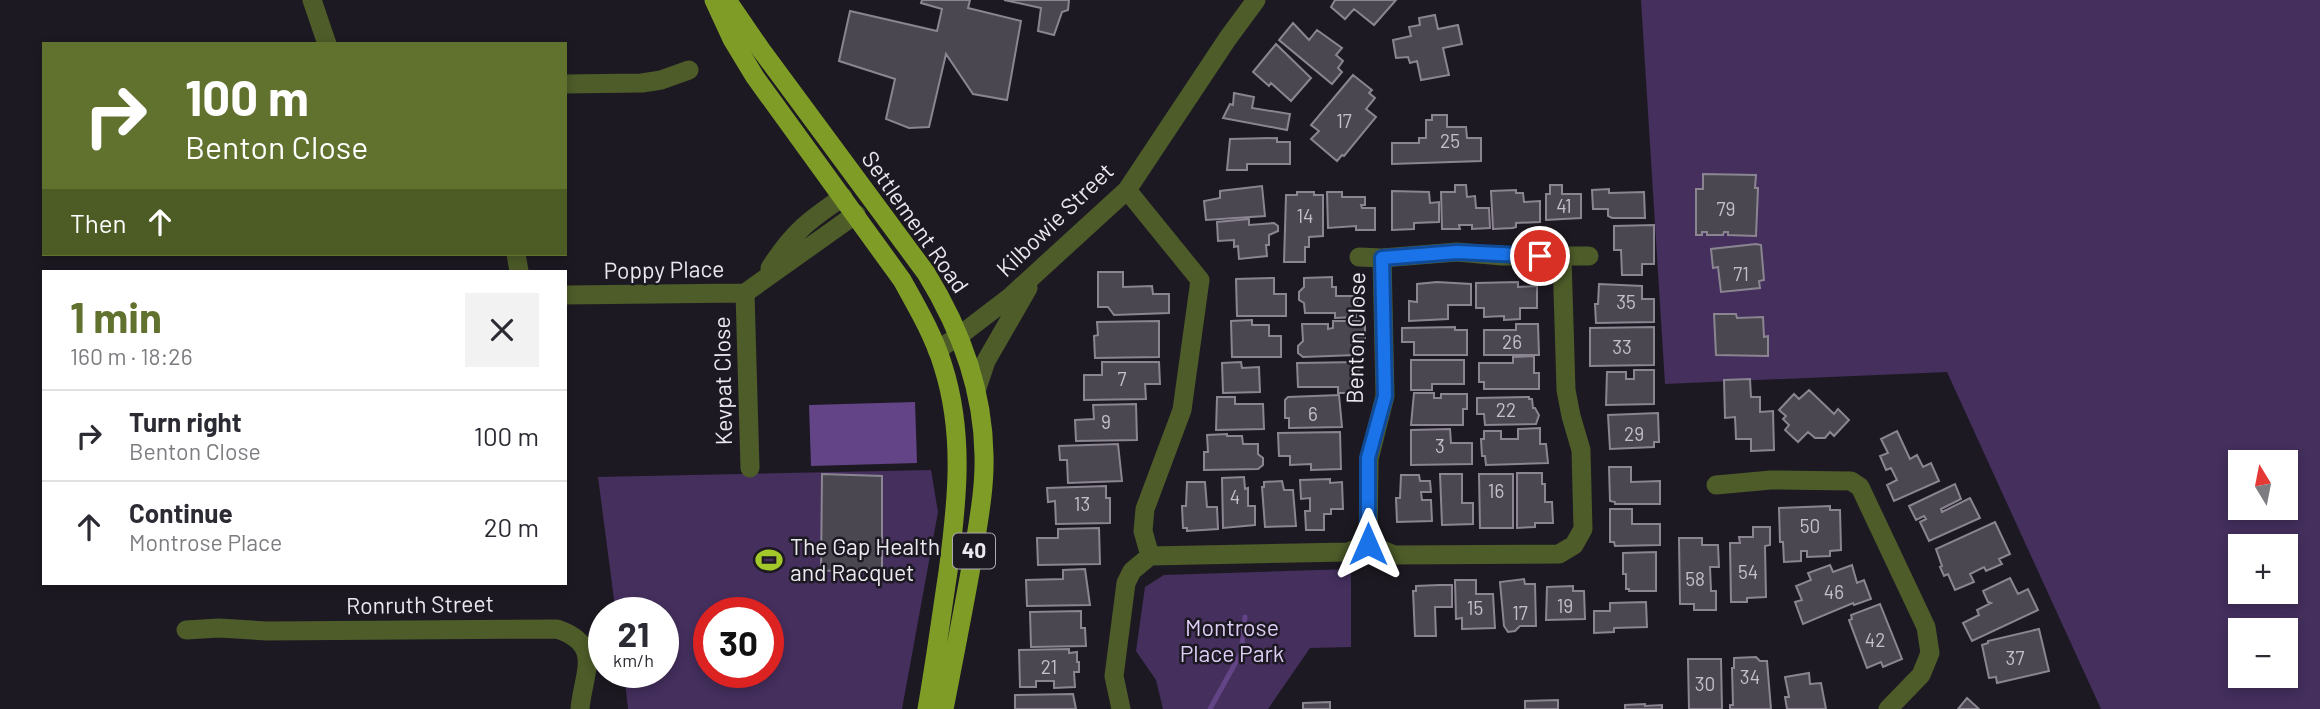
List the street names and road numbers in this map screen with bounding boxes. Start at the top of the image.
street label: Settlement Road [856,145,975,298]
street label: Kilbowie Street [990,156,1119,282]
street label: Poppy Place [603,254,725,284]
street label: Benton Close [1340,272,1370,404]
street label: Kevpat Close [707,316,737,446]
road number: 40 [953,534,995,568]
street label: Ronruth Street [346,589,494,619]

